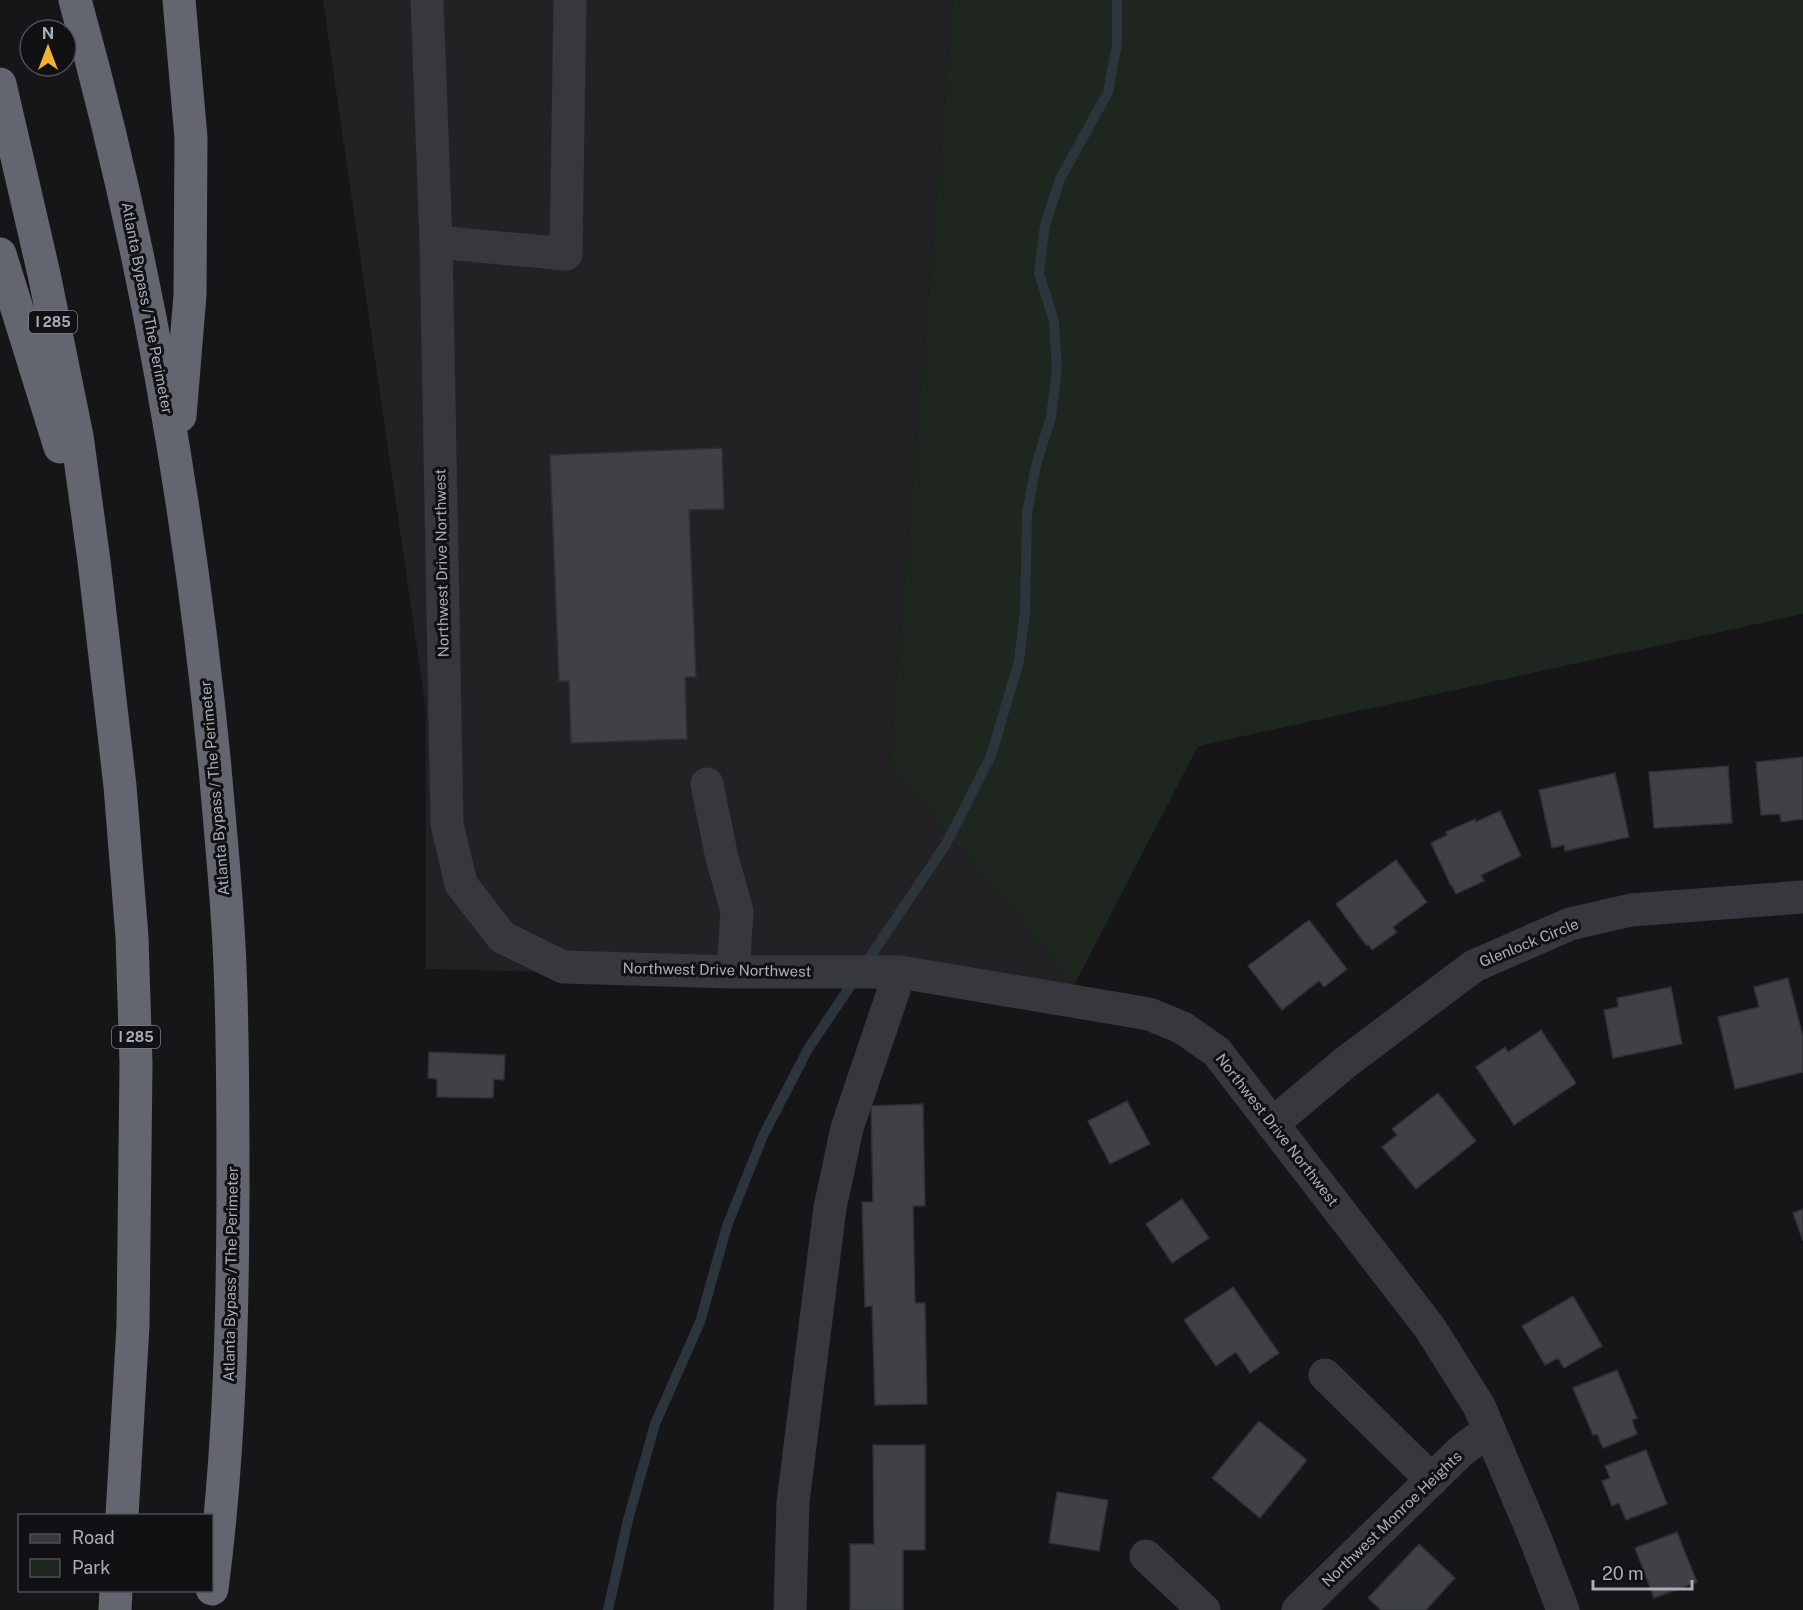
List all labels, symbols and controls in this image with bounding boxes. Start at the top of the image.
north arrow [18,18,78,78]
text: N [42,24,54,43]
street label: Atlanta Bypass / The Perimeter [119,200,176,415]
road number: I 285 [29,311,77,333]
street label: Northwest Drive Northwest [431,468,452,658]
street label: Atlanta Bypass / The Perimeter [197,680,232,896]
street label: Glenlock Circle [1477,915,1581,970]
street label: Northwest Drive Northwest [623,959,812,980]
road number: I 285 [112,1026,160,1048]
street label: Northwest Drive Northwest [1213,1050,1342,1209]
street label: Atlanta Bypass / The Perimeter [220,1166,241,1382]
street label: Northwest Monroe Heights [1318,1447,1465,1590]
legend [18,1514,213,1592]
text: Road [72,1527,115,1548]
scale bar [1593,1553,1692,1591]
text: Park [72,1557,110,1578]
text: 20 m [1602,1563,1644,1584]

